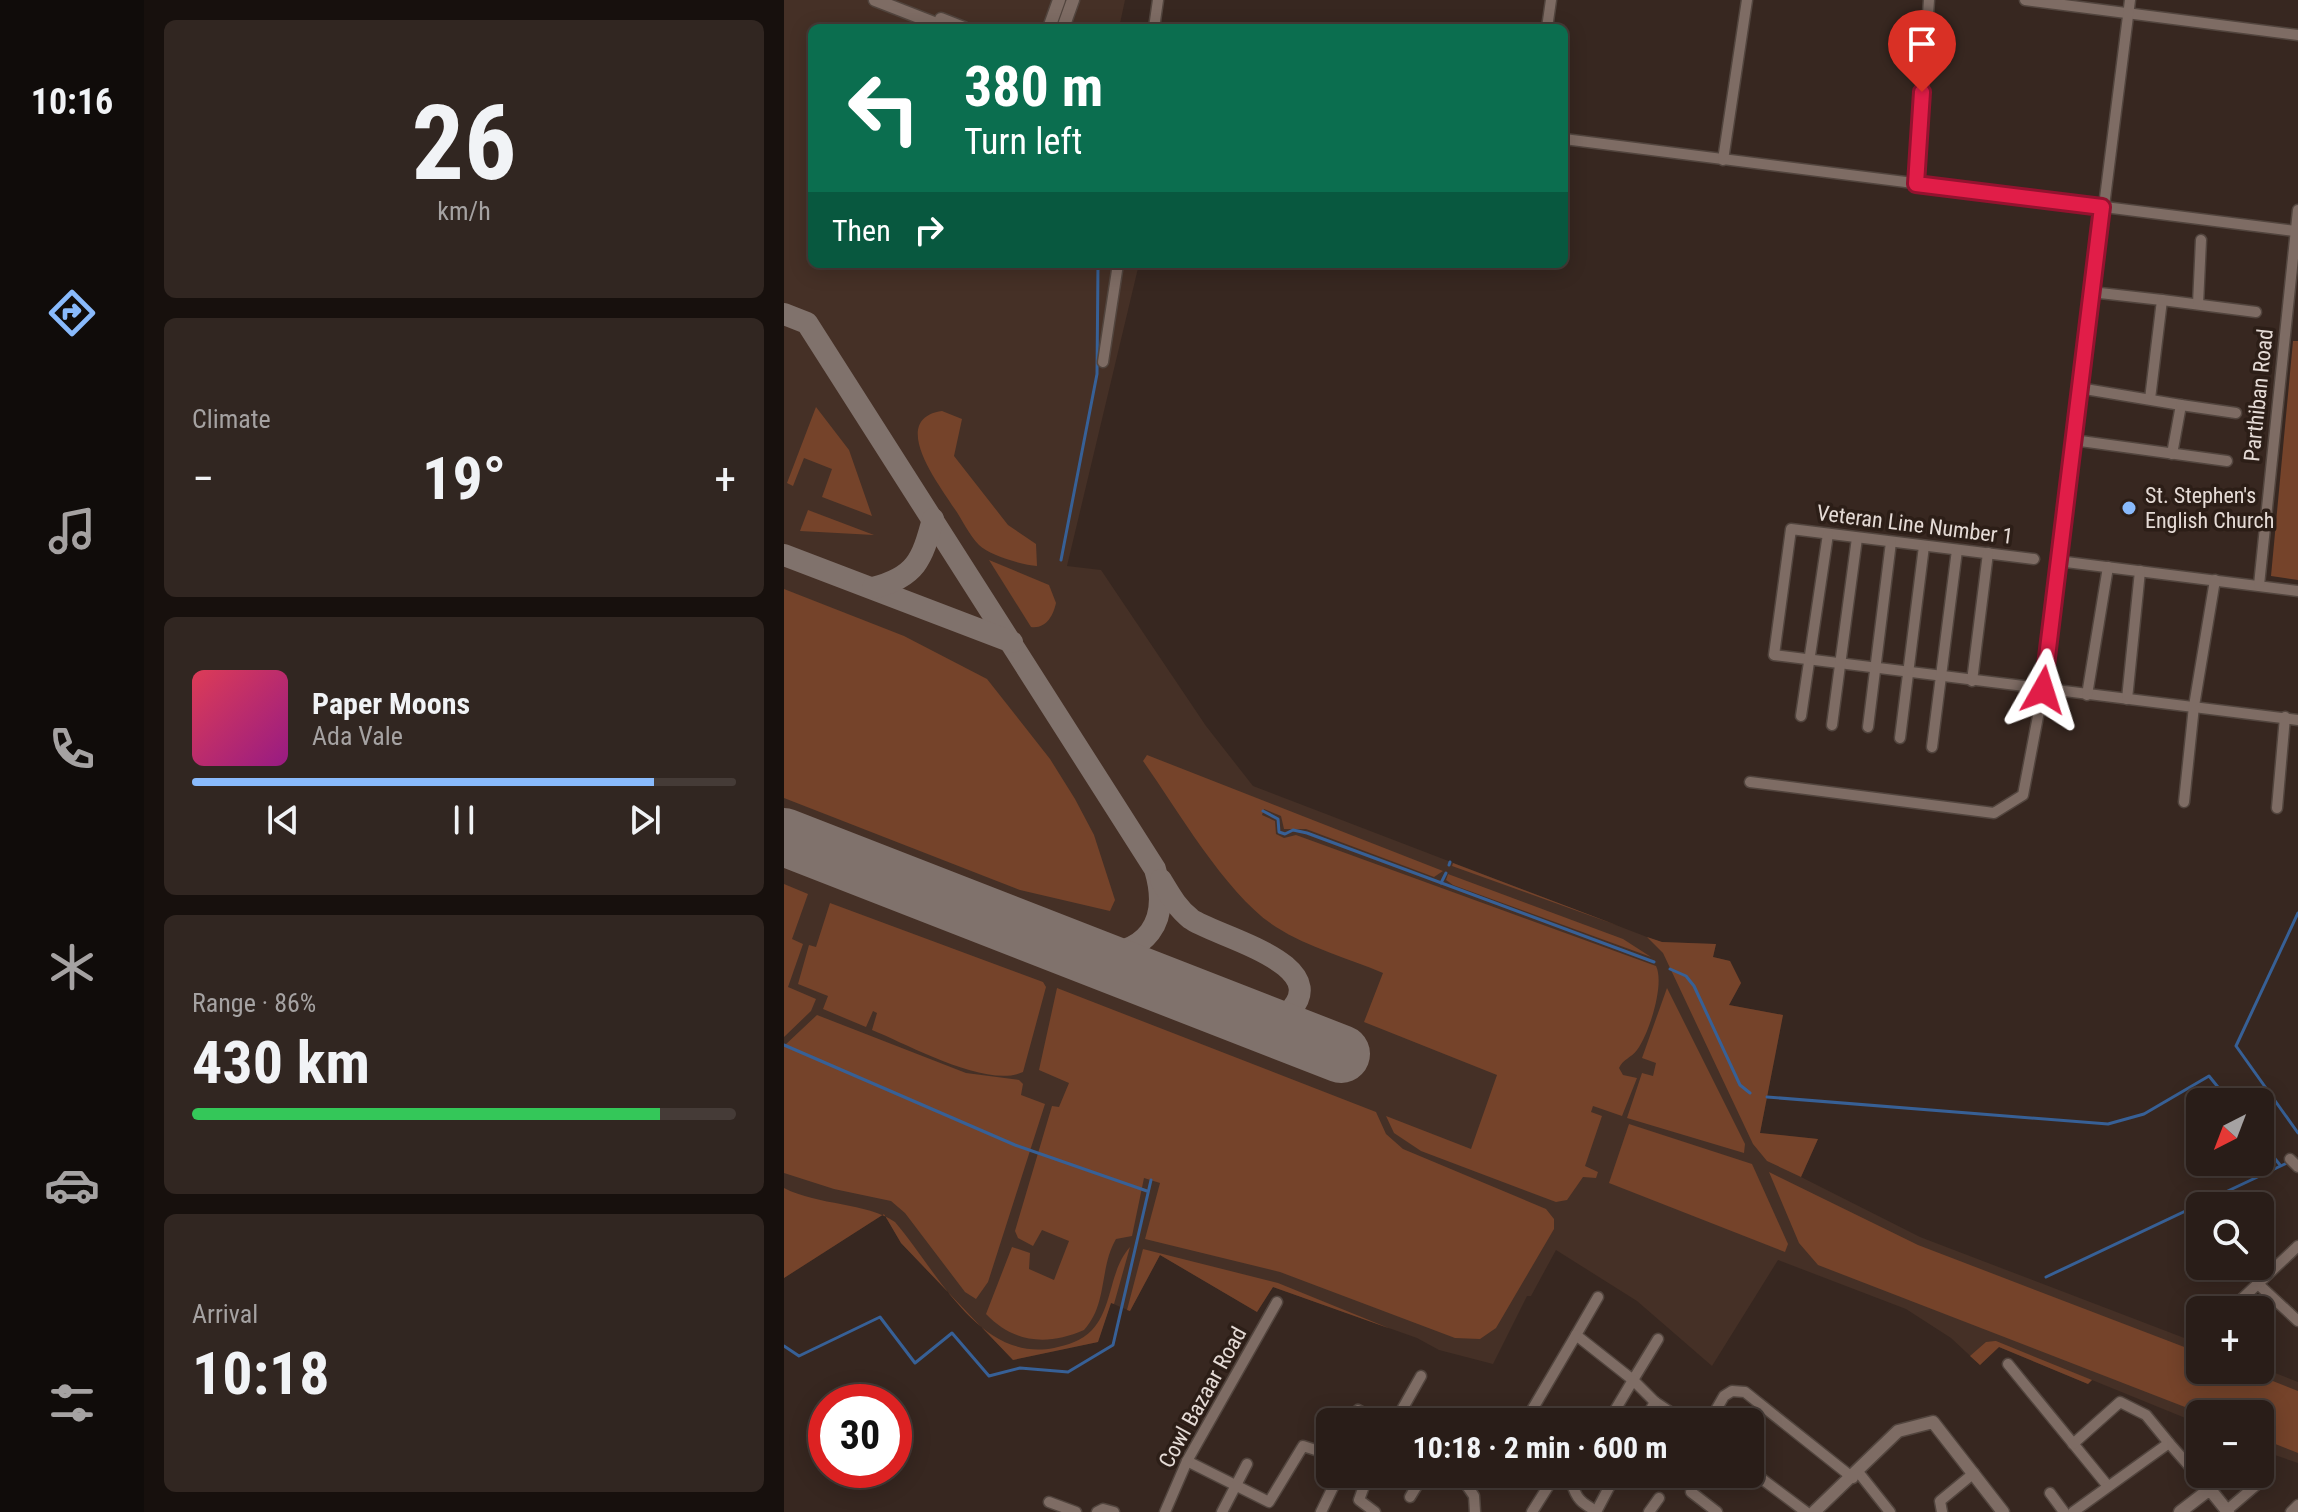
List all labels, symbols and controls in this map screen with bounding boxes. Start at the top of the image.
pin [1888,10,1956,92]
icon: arrive [1900,22,1944,66]
text: 380 m [964,54,1103,120]
icon: left [832,56,936,160]
text: 10:16 [31,81,113,123]
text: 26 [411,83,517,204]
text: Turn left [964,121,1082,163]
text: km/h [437,196,491,226]
icon: right [907,208,951,252]
text: Then [832,213,891,248]
icon: directions [44,285,100,341]
street label: Parthiban Road [2239,327,2278,463]
text: Climate [192,404,271,434]
text: 19° [422,443,506,514]
text: − [192,453,214,505]
text: + [714,453,736,505]
place label: St. Stephen's English Church [2145,483,2274,533]
marker: St. Stephen's English Church [2120,499,2138,517]
street label: Veteran Line Number 1 [1815,500,2015,549]
icon: music [44,503,100,559]
position arrow [2001,648,2085,732]
text: Paper Moons [312,686,470,721]
icon: phone [44,721,100,777]
text: Ada Vale [312,721,403,751]
icon: previous [261,798,305,842]
icon: pause [442,798,486,842]
icon: next [623,798,667,842]
icon: climate [44,939,100,995]
text: Range · 86% [192,988,316,1018]
text: 430 km [192,1027,370,1098]
north arrow [2186,1088,2274,1176]
map controls [2186,1088,2274,1488]
icon: car [44,1157,100,1213]
button: search [2186,1192,2274,1280]
button: + [2186,1296,2274,1384]
text: Arrival [192,1299,258,1329]
street label: Cowl Bazaar Road [1153,1322,1251,1472]
text: 10:18 [192,1338,330,1409]
icon: filters [44,1375,100,1431]
speed limit sign: 30 [808,1384,912,1488]
button: − [2186,1400,2274,1488]
text: 10:18 · 2 min · 600 m [1413,1430,1667,1465]

